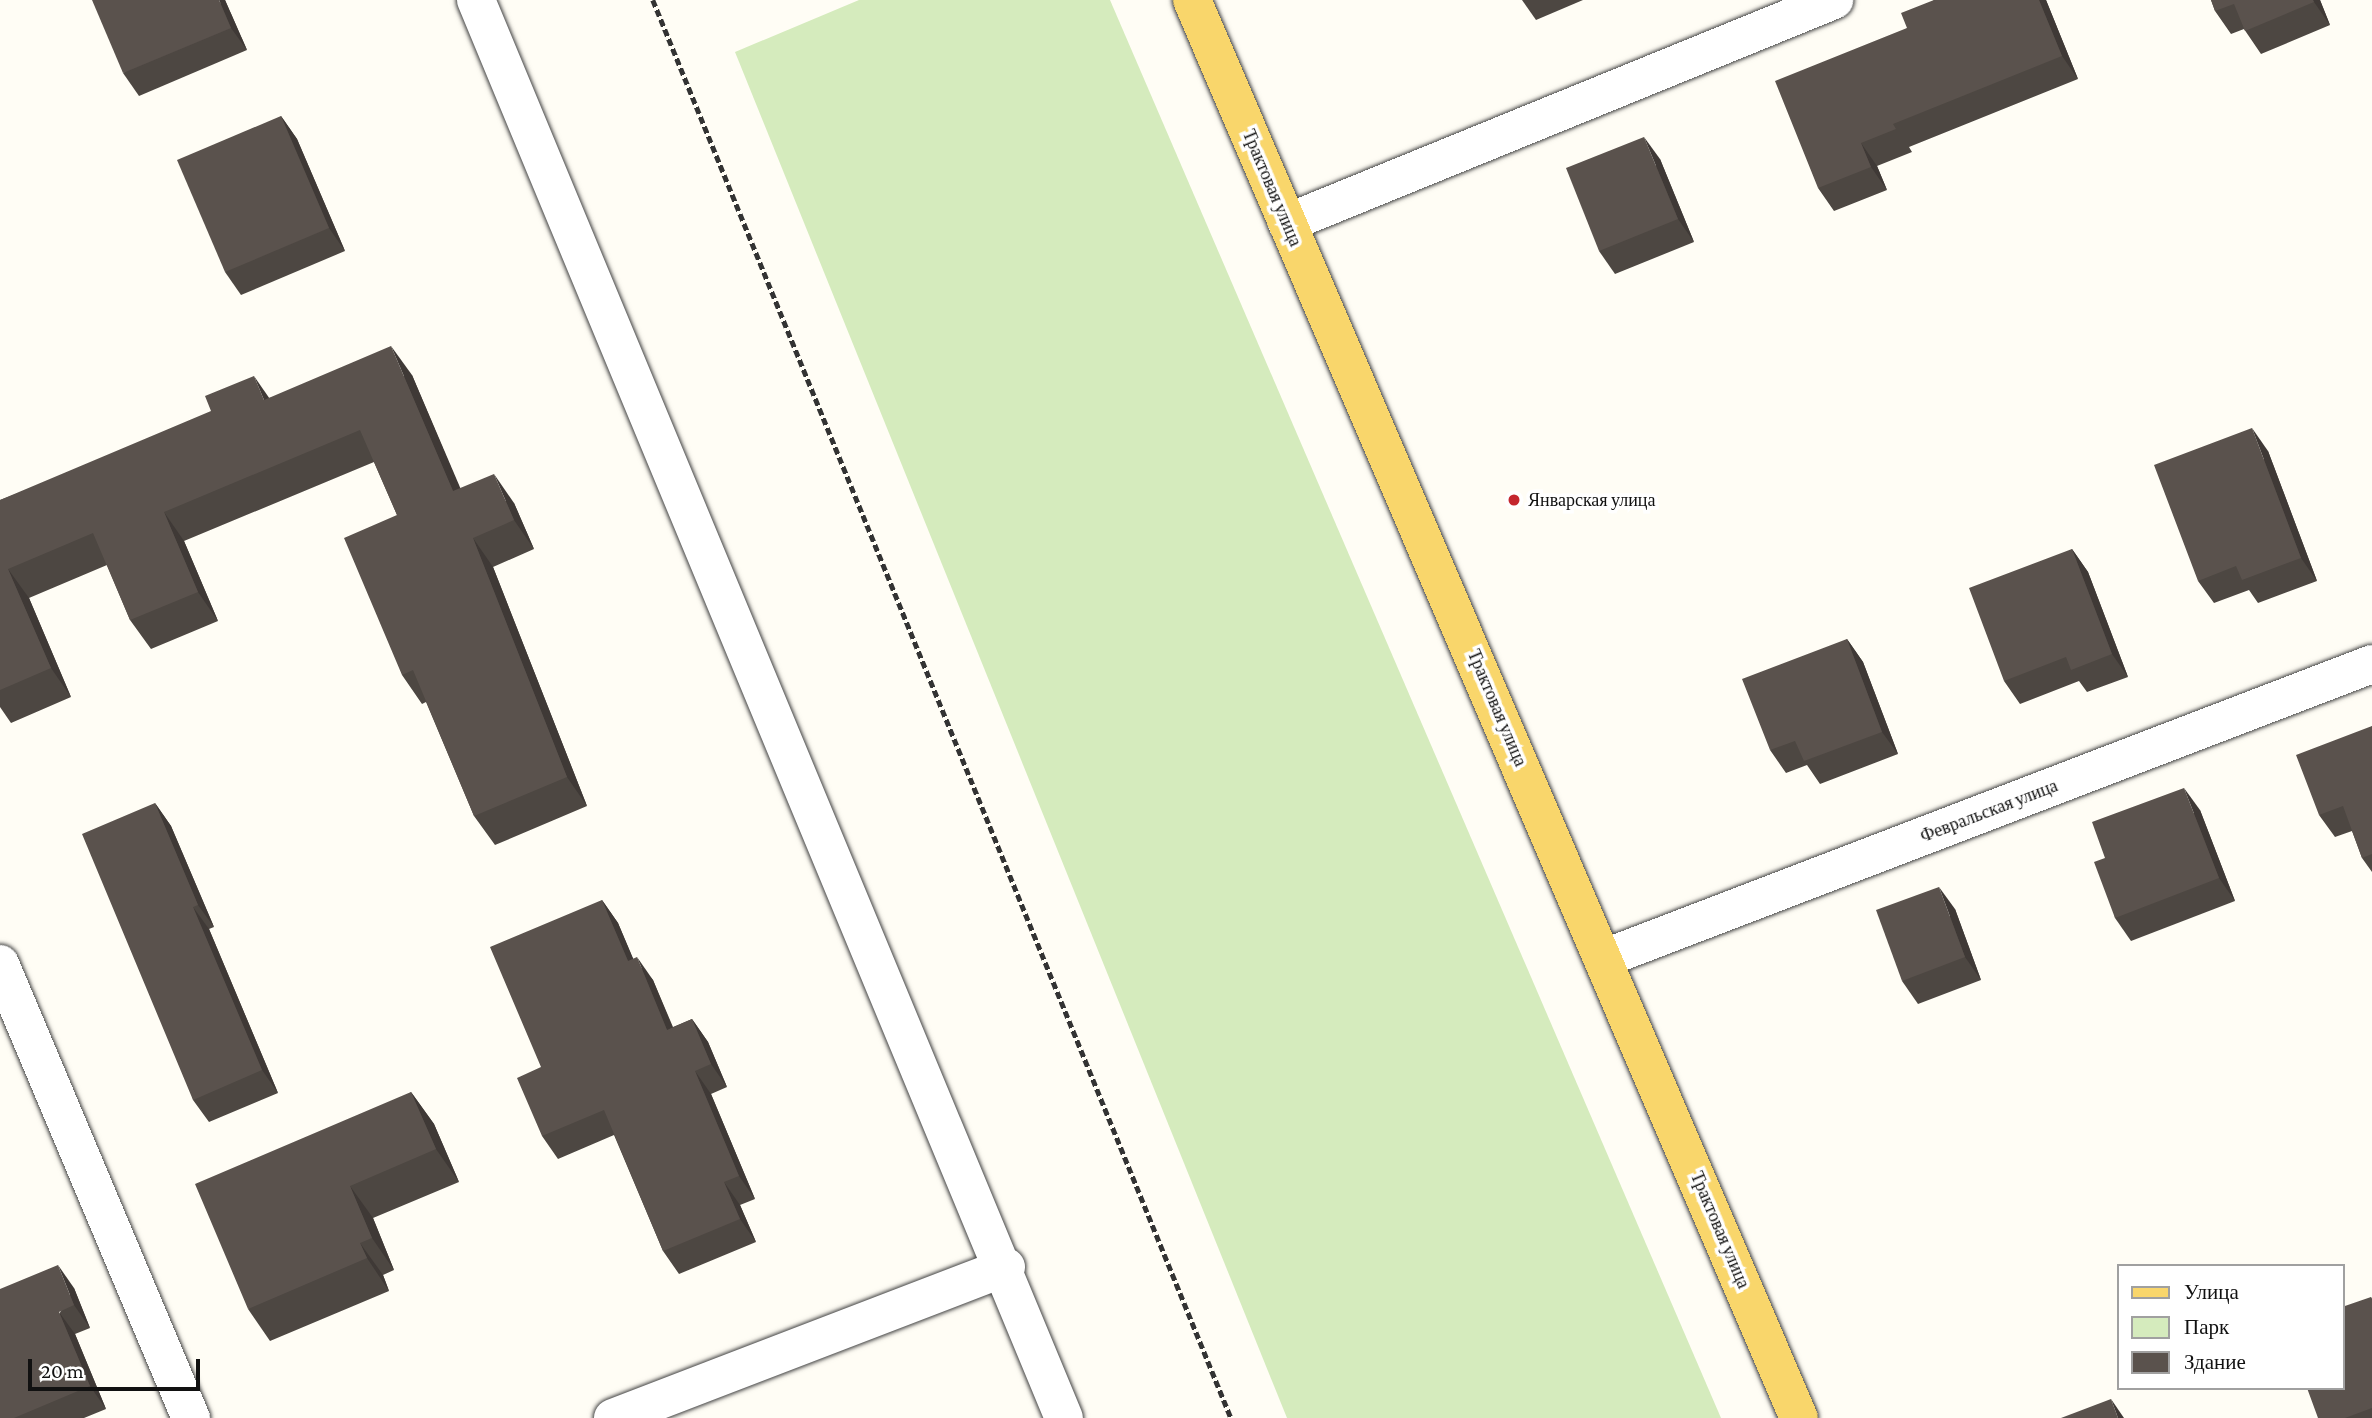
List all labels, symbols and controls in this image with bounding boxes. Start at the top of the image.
street label: Трактовая улица [1238,126,1306,250]
place label: Январская улица [1528,489,1655,511]
marker: Январская улица [1506,492,1522,508]
street label: Трактовая улица [1463,646,1531,770]
street label: Февральская улица [1917,775,2061,847]
street label: Трактовая улица [1686,1168,1754,1292]
legend [2116,1264,2344,1390]
text: Улица [2184,1280,2239,1304]
text: Парк [2184,1315,2229,1339]
scale bar [32,1344,203,1388]
text: Здание [2184,1350,2246,1374]
text: 20 m [41,1359,84,1383]

